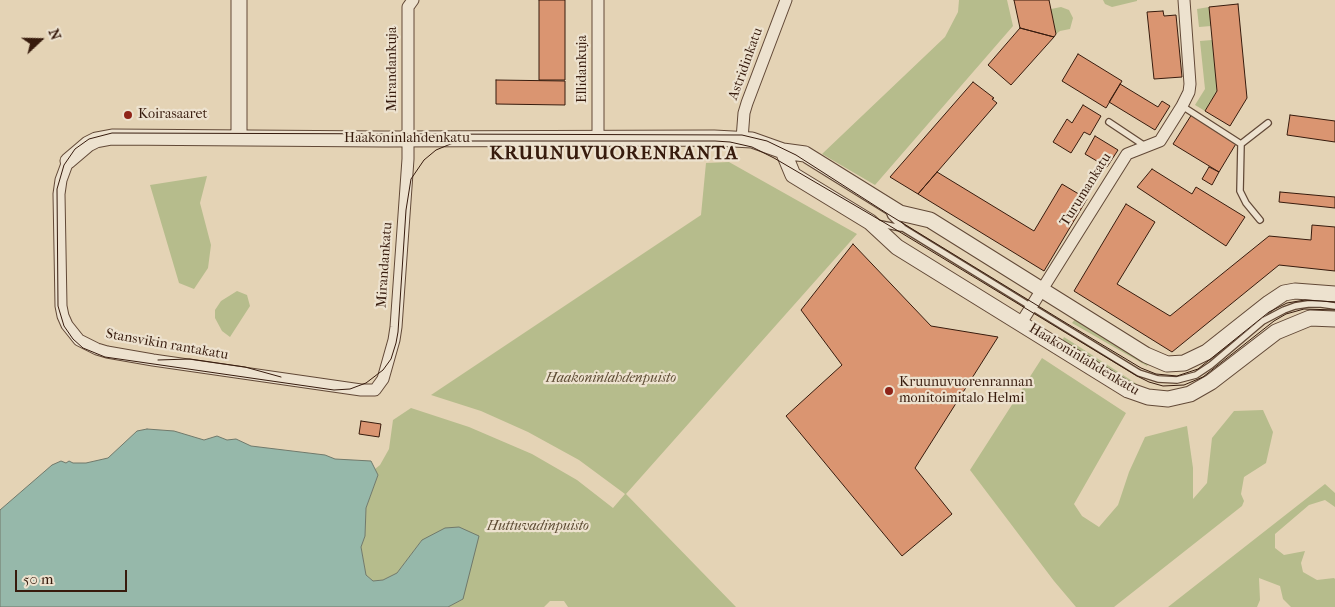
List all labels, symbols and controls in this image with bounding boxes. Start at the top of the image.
north arrow [15,15,65,65]
text: N [45,26,64,42]
street label: Astridinkatu [725,26,767,102]
street label: Mirandankuja [385,27,401,111]
street label: Ellidankuja [575,35,591,103]
place label: Koirasaaret [138,107,207,123]
marker: Koirasaaret [122,109,134,121]
street label: Haakoninlahdenkatu [344,131,470,147]
district label: KRUUNUVUORENRANTA [487,143,741,165]
street label: Turumankatu [1057,150,1115,230]
street label: Mirandankatu [374,221,396,309]
street label: Haakoninlahdenkatu [1026,320,1142,400]
street label: Stansvikin rantakatu [104,326,230,364]
park label: Haakoninlahdenpuisto [546,371,676,387]
place label: Kruunuvuorenrannan monitoimitalo Helmi [899,375,1033,408]
marker: Kruunuvuorenrannan monitoimitalo Helmi [883,385,895,397]
park label: Huttuvadinpuisto [487,519,589,535]
scale bar [18,560,130,592]
text: 50 m [23,570,53,588]

